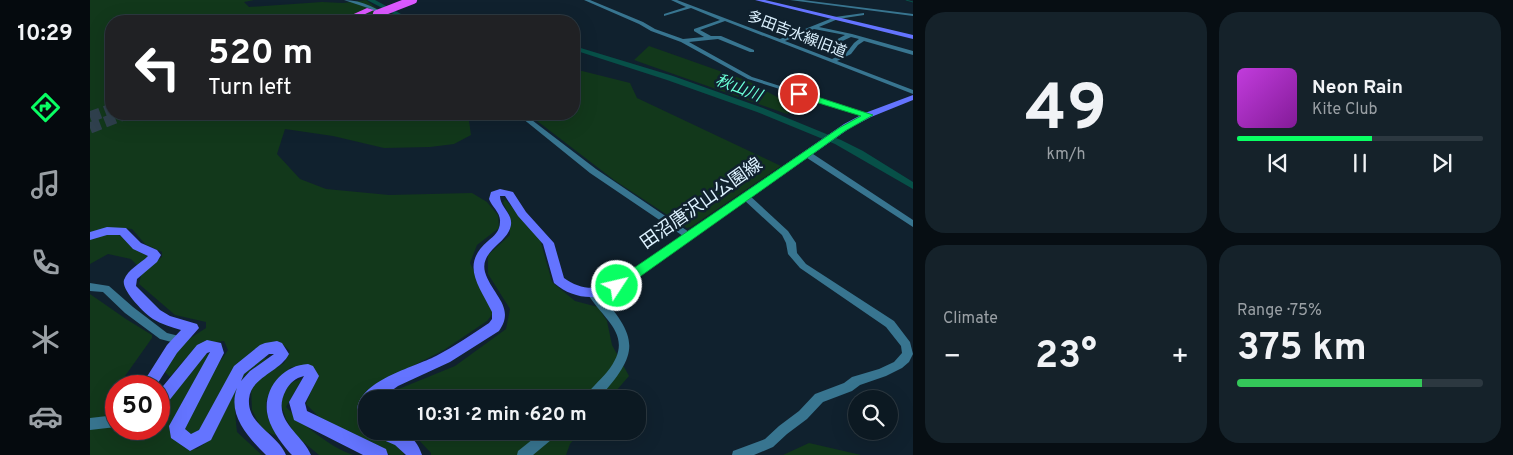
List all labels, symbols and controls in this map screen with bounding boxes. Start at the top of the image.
street label: 多田吉水線旧道 [744,8,849,63]
text: 10:29 [17,21,73,48]
text: 520 m [208,32,313,76]
icon: left [125,35,190,100]
water label: 秋山川 [712,71,766,108]
text: 49 [1025,71,1107,153]
pin [778,73,820,115]
text: Turn left [208,75,291,102]
text: Neon Rain [1312,76,1403,100]
icon: arrive [785,80,813,108]
icon: directions [28,90,63,125]
text: Kite Club [1312,100,1377,120]
text: km/h [1047,145,1085,165]
icon: previous [1264,149,1292,177]
icon: pause [1346,149,1374,177]
icon: next [1428,149,1456,177]
street label: 田沼唐沢山公園線 [636,154,767,255]
icon: music [28,167,63,202]
icon: phone [28,245,63,280]
position arrow [590,259,642,311]
text: Range · 75% [1237,301,1322,321]
text: Climate [943,309,998,329]
icon: climate [28,322,63,357]
text: 375 km [1237,325,1367,374]
text: 23° [1035,333,1097,382]
text: − [943,340,961,376]
text: + [1171,340,1189,376]
speed limit sign: 50 [105,375,170,440]
map controls [848,390,898,440]
button: search [848,390,898,440]
icon: car [28,399,63,434]
text: 10:31 · 2 min · 620 m [417,403,587,427]

